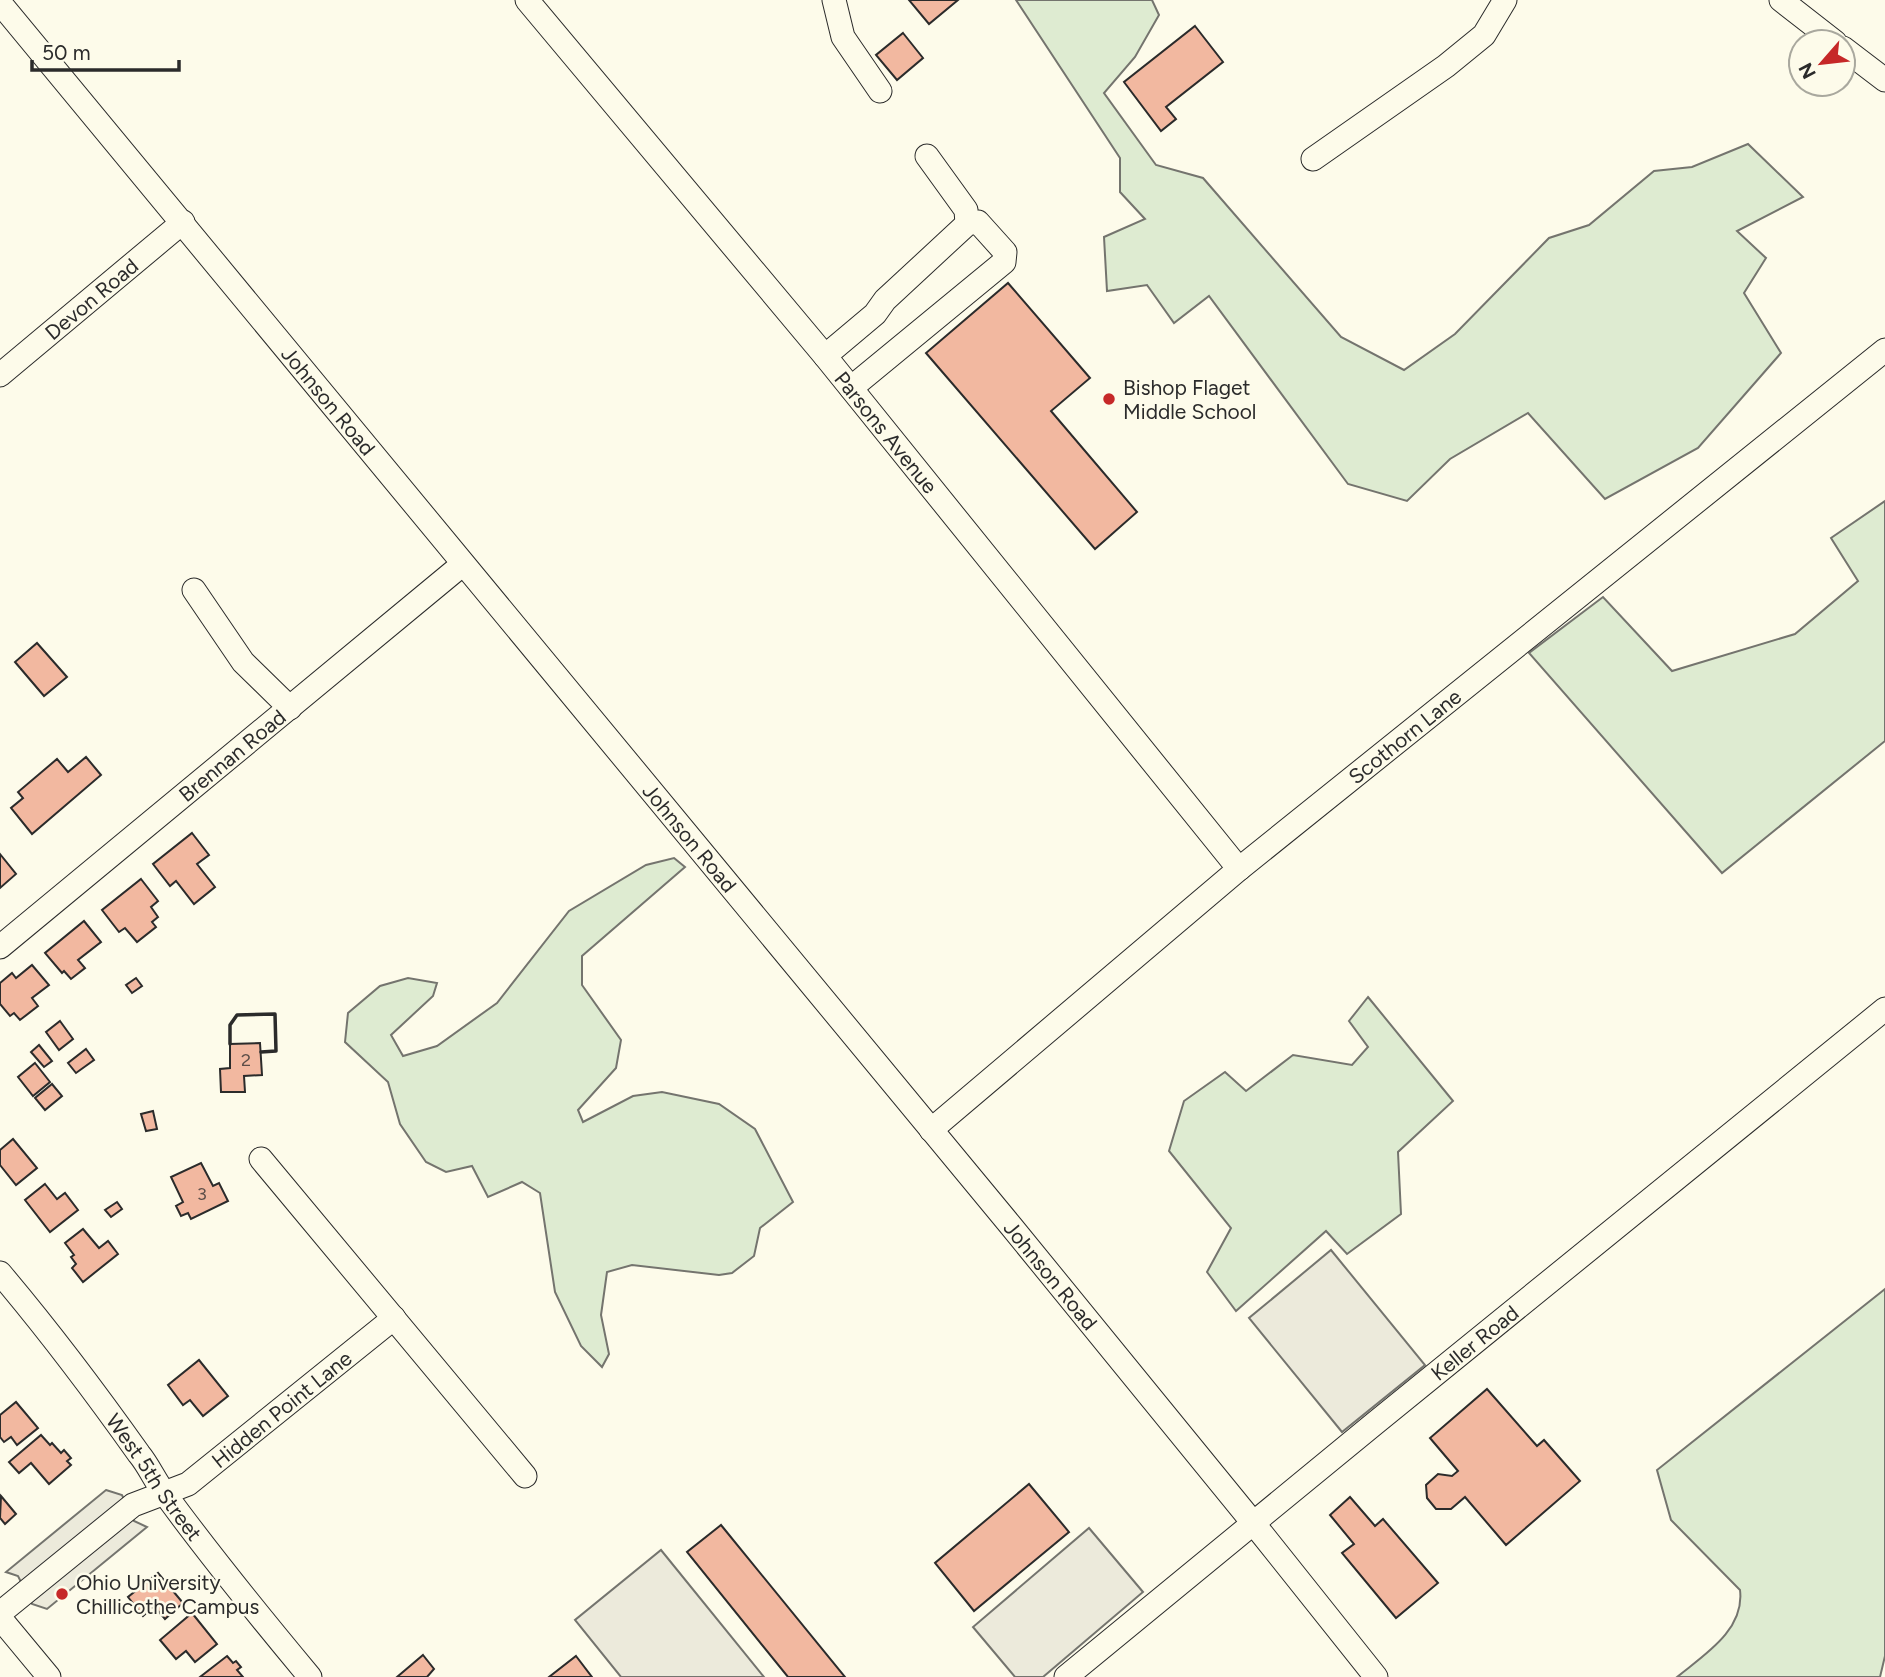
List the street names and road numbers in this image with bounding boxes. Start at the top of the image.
street label: Devon Road [40,253,143,345]
street label: Johnson Road [277,341,381,460]
street label: Parsons Avenue [830,366,943,498]
street label: Scothorn Lane [1343,683,1466,789]
street label: Brennan Road [174,704,290,806]
street label: Johnson Road [638,778,742,897]
street label: Johnson Road [999,1215,1103,1335]
street label: Keller Road [1426,1299,1523,1385]
street label: Hidden Point Lane [206,1345,356,1473]
street label: West 5th Street [101,1408,208,1545]

